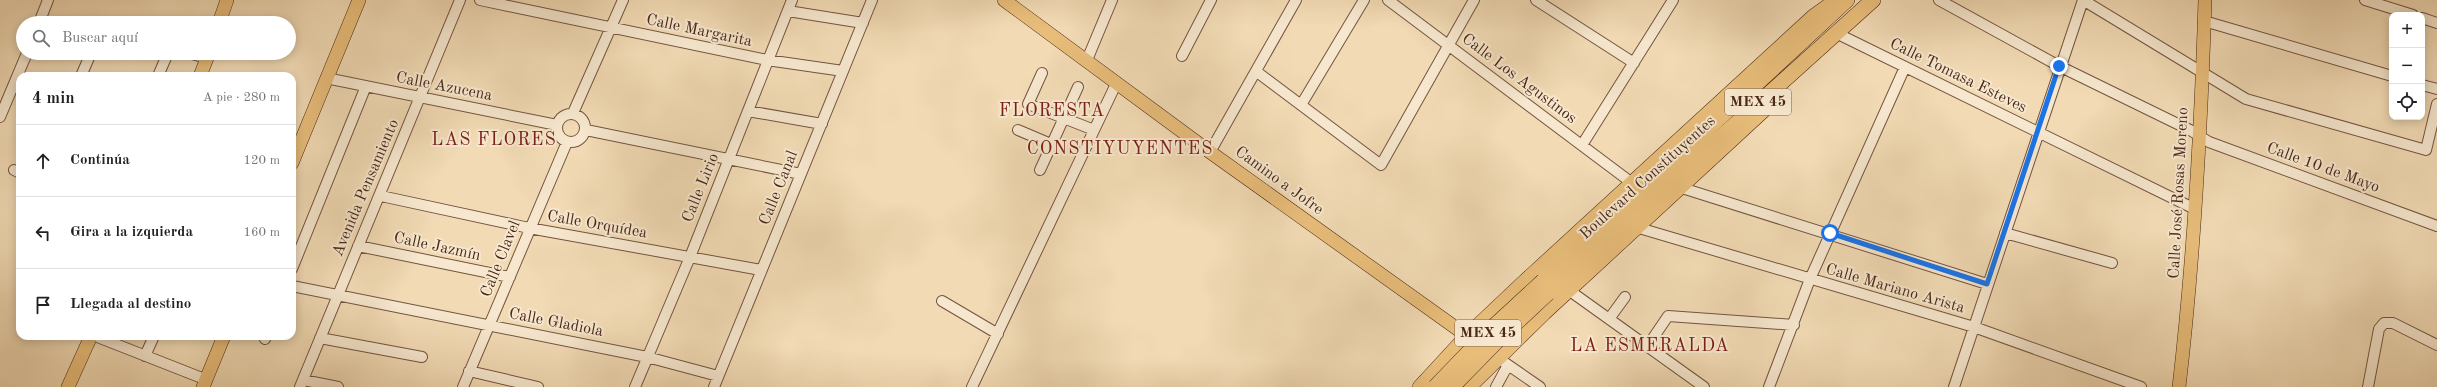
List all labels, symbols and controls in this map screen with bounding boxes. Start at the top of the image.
street label: Calle Margarita [645,12,754,50]
map controls [2389,12,2425,120]
button: + [2389,12,2425,48]
search box [16,16,296,60]
icon: search [30,27,52,49]
text: Buscar aquí [62,31,138,46]
street label: Calle Los Agustinos [1459,31,1579,127]
street label: Calle Tomasa Esteves [1887,36,2029,116]
button: − [2389,48,2425,84]
route end [2050,57,2068,75]
street label: Calle Azucena [394,70,494,104]
button: locate [2389,84,2425,120]
road number: MEX 45 [1725,89,1791,115]
text: 4 min [32,90,75,107]
text: A pie · 280 m [203,91,280,104]
district label: FLORESTA [999,102,1105,120]
street label: Calle José Rosas Moreno [2167,107,2191,279]
street label: Boulevard Constituyentes [1577,113,1719,243]
street label: Avenida Pensamiento [330,117,402,259]
district label: LAS FLORES [431,131,557,149]
district label: CONSTIYUYENTES [1027,140,1213,158]
street label: Calle 10 de Mayo [2264,140,2382,196]
street label: Camino a Jofre [1232,144,1326,218]
street label: Calle Canal [757,149,801,227]
icon: ahead [32,150,54,172]
street label: Calle Lirio [680,151,722,225]
text: Continúa [70,153,130,168]
text: 120 m [243,154,280,167]
street label: Calle Orquídea [546,208,648,242]
street label: Calle Clavel [478,218,524,300]
icon: left [32,222,54,244]
route start [1821,224,1839,242]
text: Gira a la izquierda [70,225,193,240]
text: 160 m [243,226,280,239]
street label: Calle Jazmín [392,230,482,264]
street label: Calle Mariano Arista [1824,261,1966,317]
icon: arrive [32,294,54,316]
text: Llegada al destino [70,297,191,312]
street label: Calle Gladiola [508,306,605,340]
road number: MEX 45 [1455,320,1521,346]
district label: LA ESMERALDA [1570,337,1730,355]

